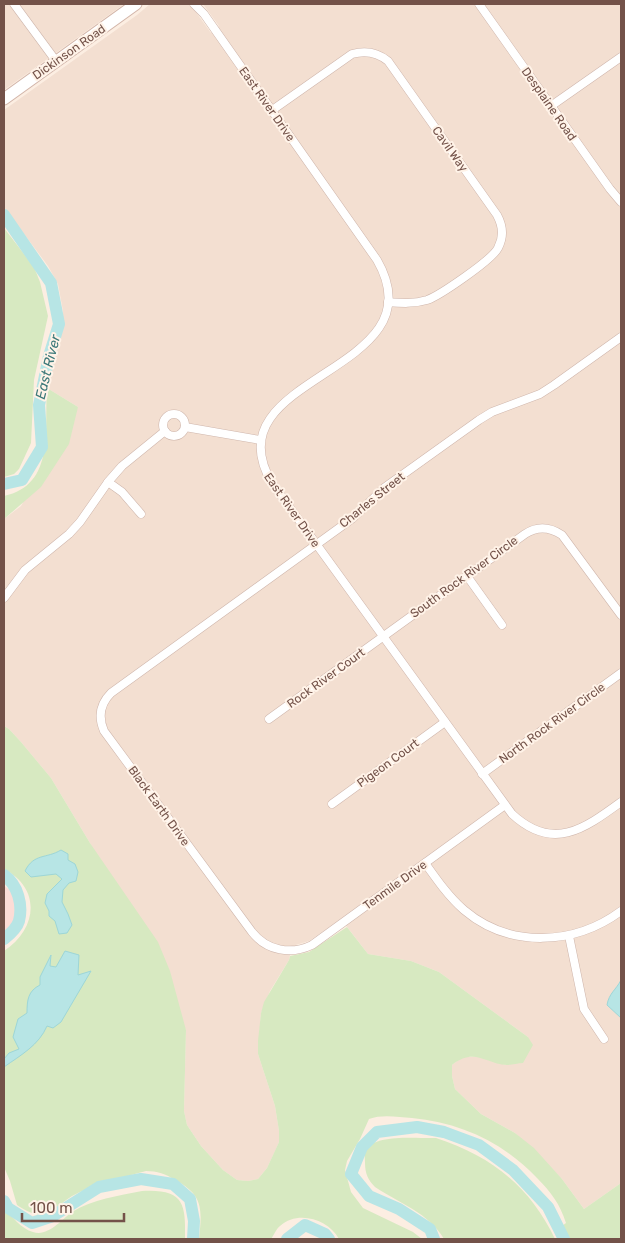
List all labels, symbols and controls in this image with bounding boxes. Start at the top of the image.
street label: Dickinson Road [30,22,108,82]
street label: East River Drive [236,64,298,144]
street label: Desplaine Road [519,65,579,143]
street label: Cavil Way [429,124,471,175]
water label: East River [32,332,64,401]
street label: Charles Street [337,469,408,531]
street label: East River Drive [261,470,323,550]
street label: South Rock River Circle [407,533,521,621]
street label: Rock River Court [284,645,368,711]
street label: North Rock River Circle [496,680,608,766]
street label: Pigeon Court [354,736,422,790]
street label: Black Earth Drive [125,763,193,849]
street label: Tenmile Drive [361,857,430,913]
scale bar [22,1190,125,1222]
text: 100 m [30,1199,72,1217]

